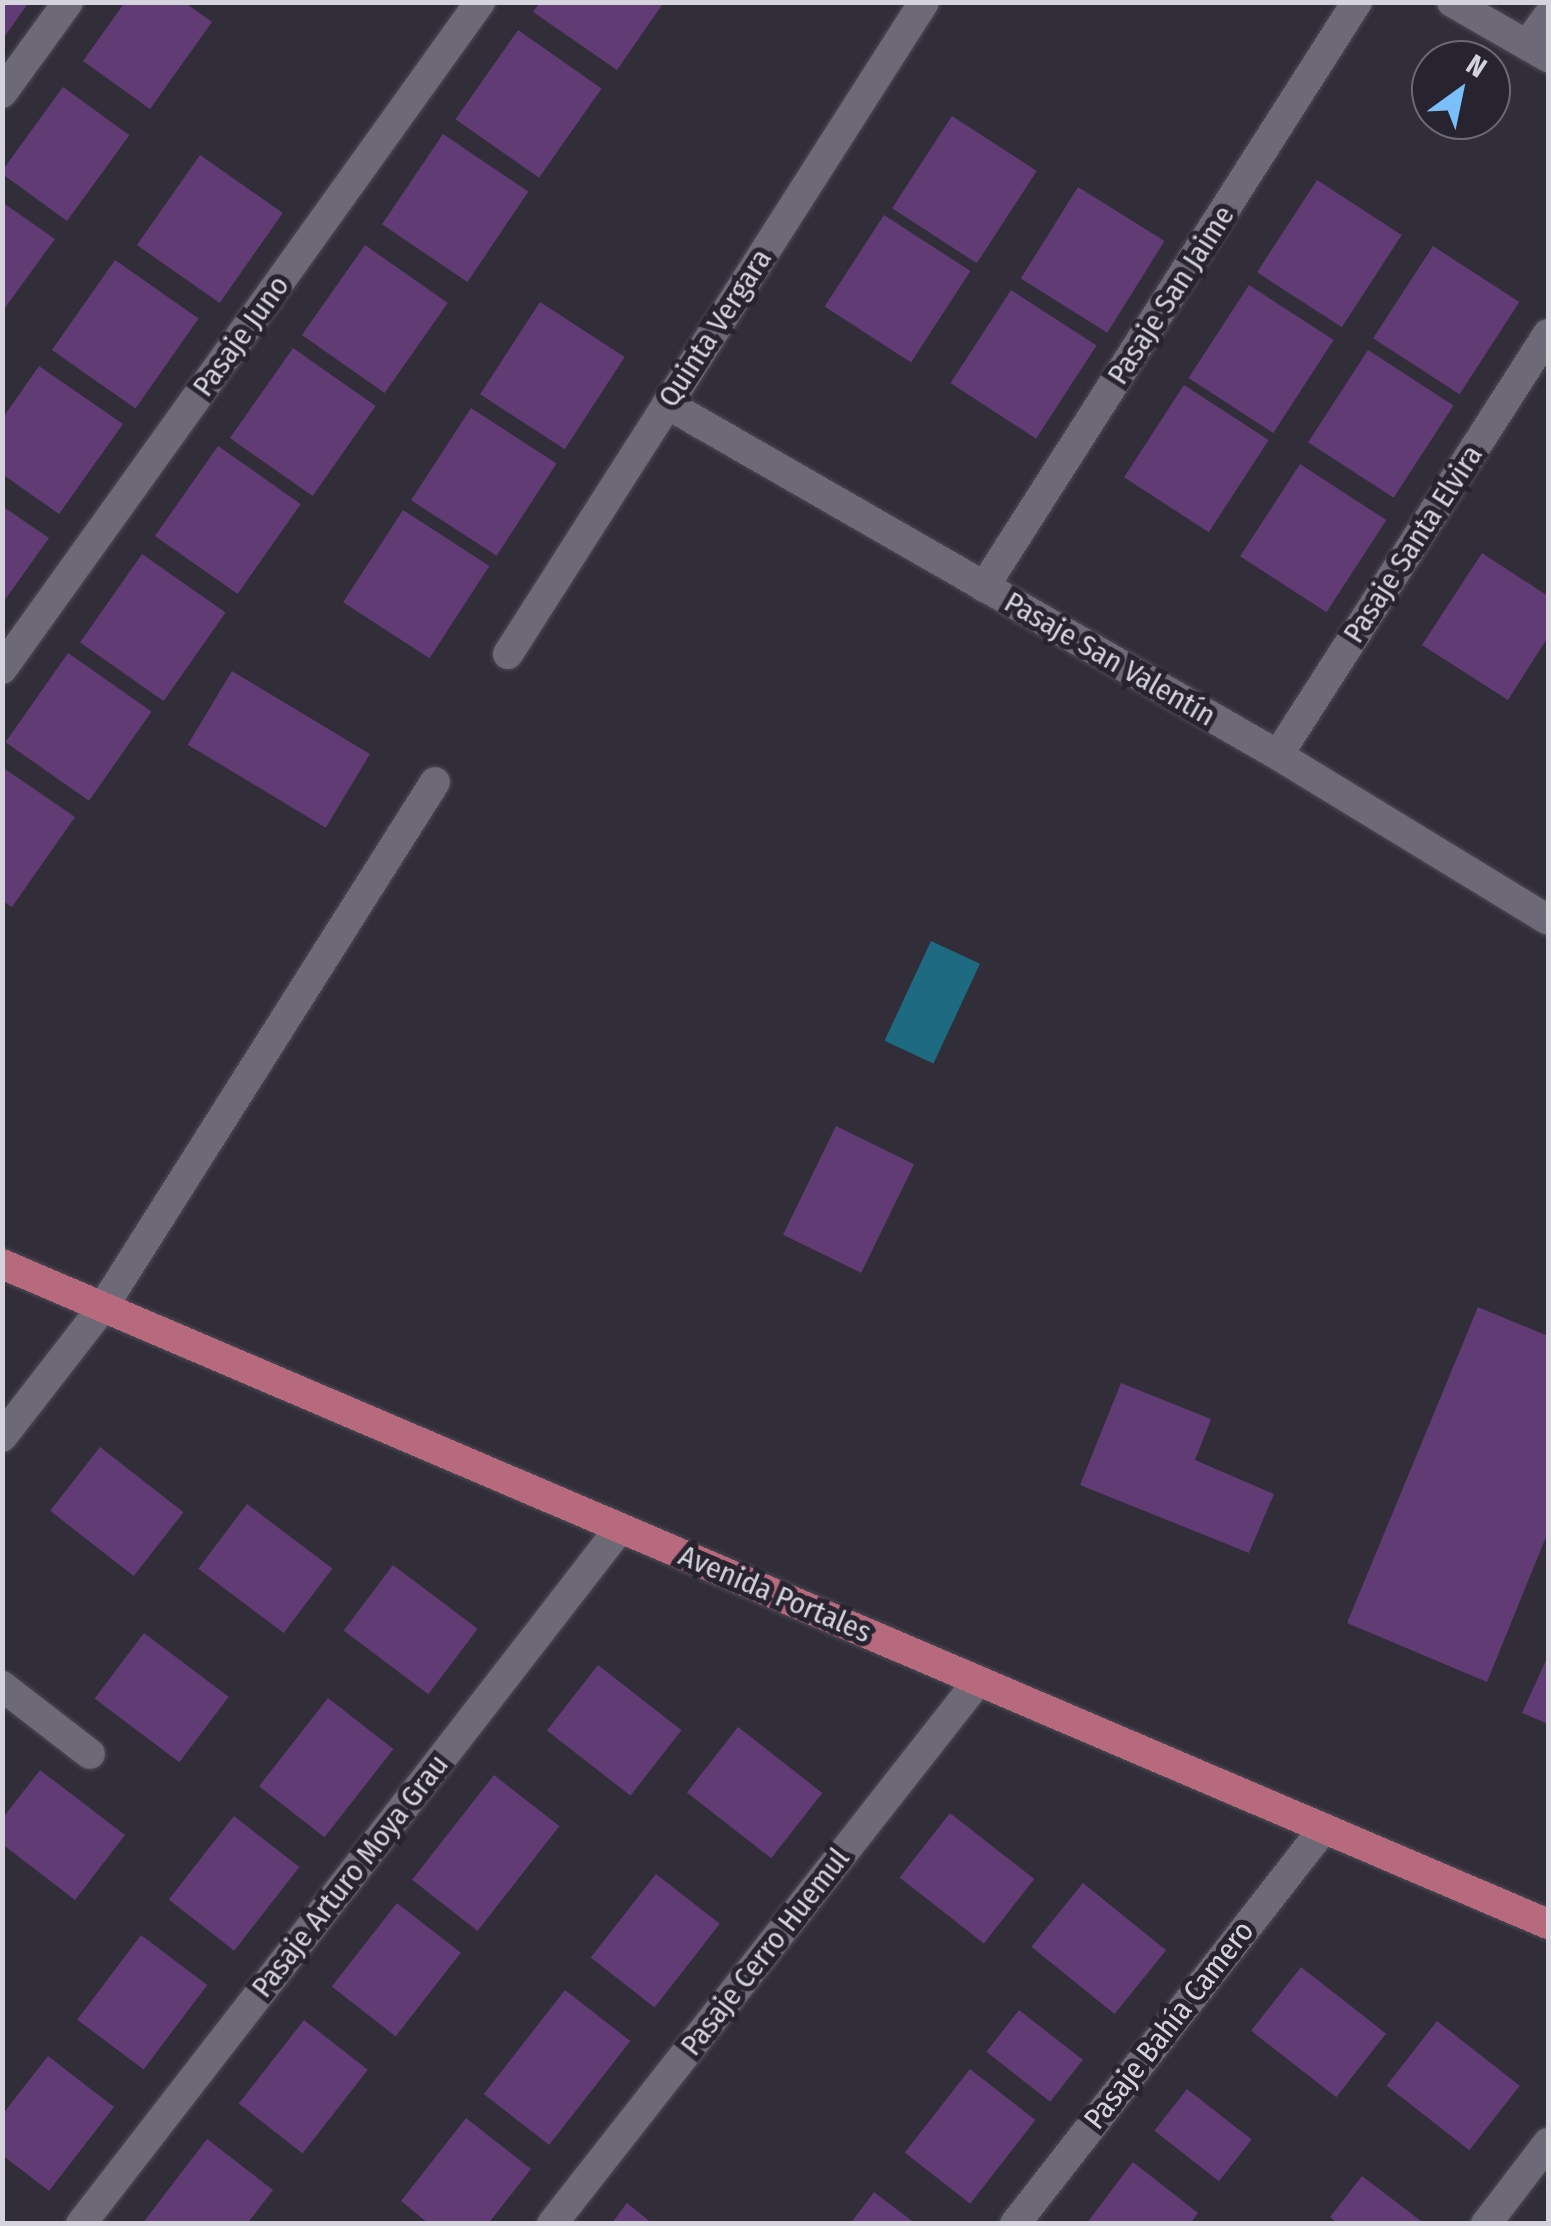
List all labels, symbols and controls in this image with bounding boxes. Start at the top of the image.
north arrow [1411,40,1511,140]
text: N [1460,48,1493,85]
street label: Pasaje San Jaime [1100,199,1242,391]
street label: Quinta Vergara [651,242,779,414]
street label: Pasaje Juno [185,269,297,403]
street label: Pasaje Santa Elvira [1336,438,1490,650]
street label: Pasaje San Valentín [998,584,1222,734]
street label: Avenida Portales [673,1537,877,1651]
street label: Pasaje Arturo Moya Grau [244,1747,456,2005]
street label: Pasaje Cerro Huemul [673,1841,857,2063]
street label: Pasaje Bahía Camero [1077,1914,1261,2136]

